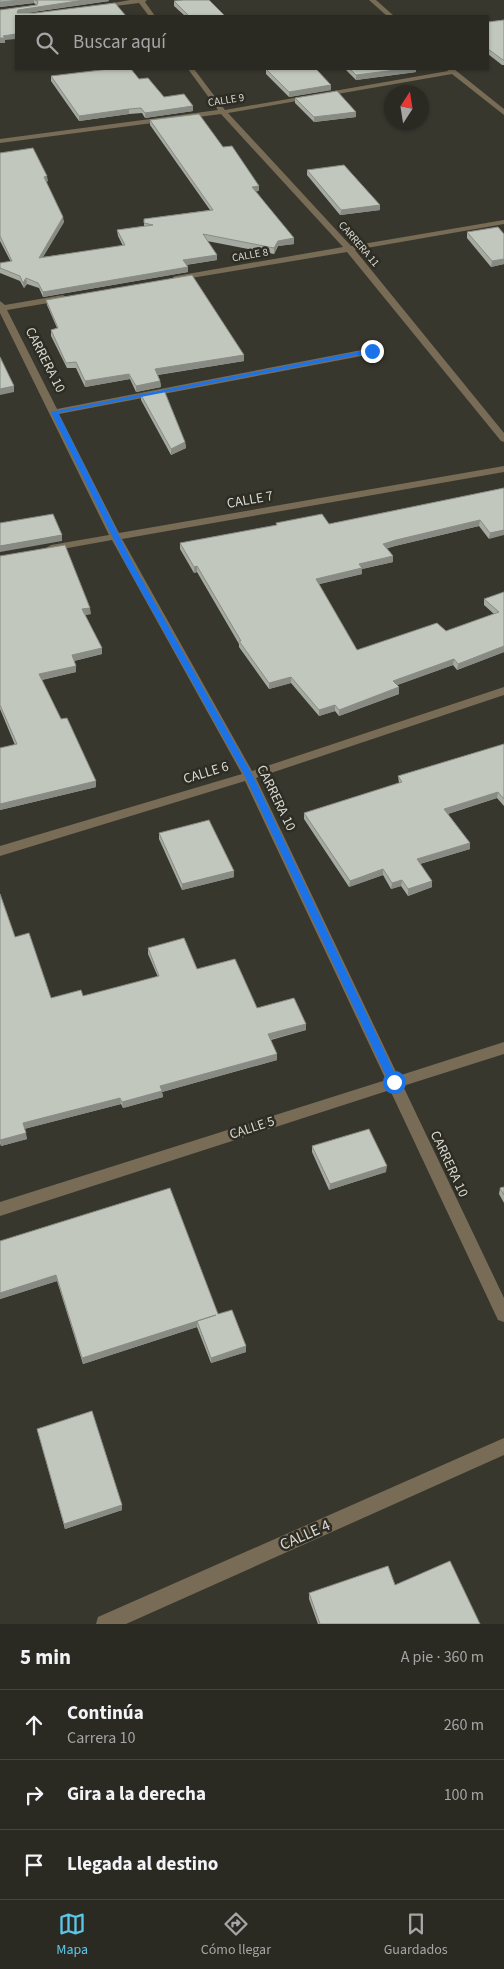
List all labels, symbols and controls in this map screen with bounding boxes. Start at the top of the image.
search box [15,15,489,70]
icon: search [33,29,61,57]
text: Buscar aquí [73,29,166,56]
north arrow [384,85,429,130]
street label: CALLE 9 [207,90,245,110]
street label: CARRERA 11 [335,218,383,270]
street label: CALLE 8 [231,244,270,266]
street label: CARRERA 10 [20,324,70,396]
route end [361,340,384,363]
street label: CALLE 7 [225,486,275,514]
street label: CALLE 6 [181,757,231,789]
street label: CARRERA 10 [251,762,301,834]
route start [383,1071,406,1094]
street label: CALLE 5 [227,1111,277,1145]
street label: CARRERA 10 [425,1128,473,1200]
street label: CALLE 4 [276,1514,334,1556]
text: 5 min [20,1642,71,1672]
text: A pie · 360 m [401,1646,484,1668]
text: Continúa [67,1700,144,1727]
icon: ahead [20,1711,48,1739]
text: 260 m [444,1714,484,1736]
text: Carrera 10 [67,1727,135,1749]
icon: right [20,1781,48,1809]
text: Gira a la derecha [67,1781,206,1808]
text: 100 m [444,1784,484,1806]
icon: arrive [20,1851,48,1879]
text: Llegada al destino [67,1851,218,1878]
tab: Mapa [56,1910,88,1960]
tab: Cómo llegar [201,1910,271,1960]
tab: Guardados [384,1910,448,1960]

